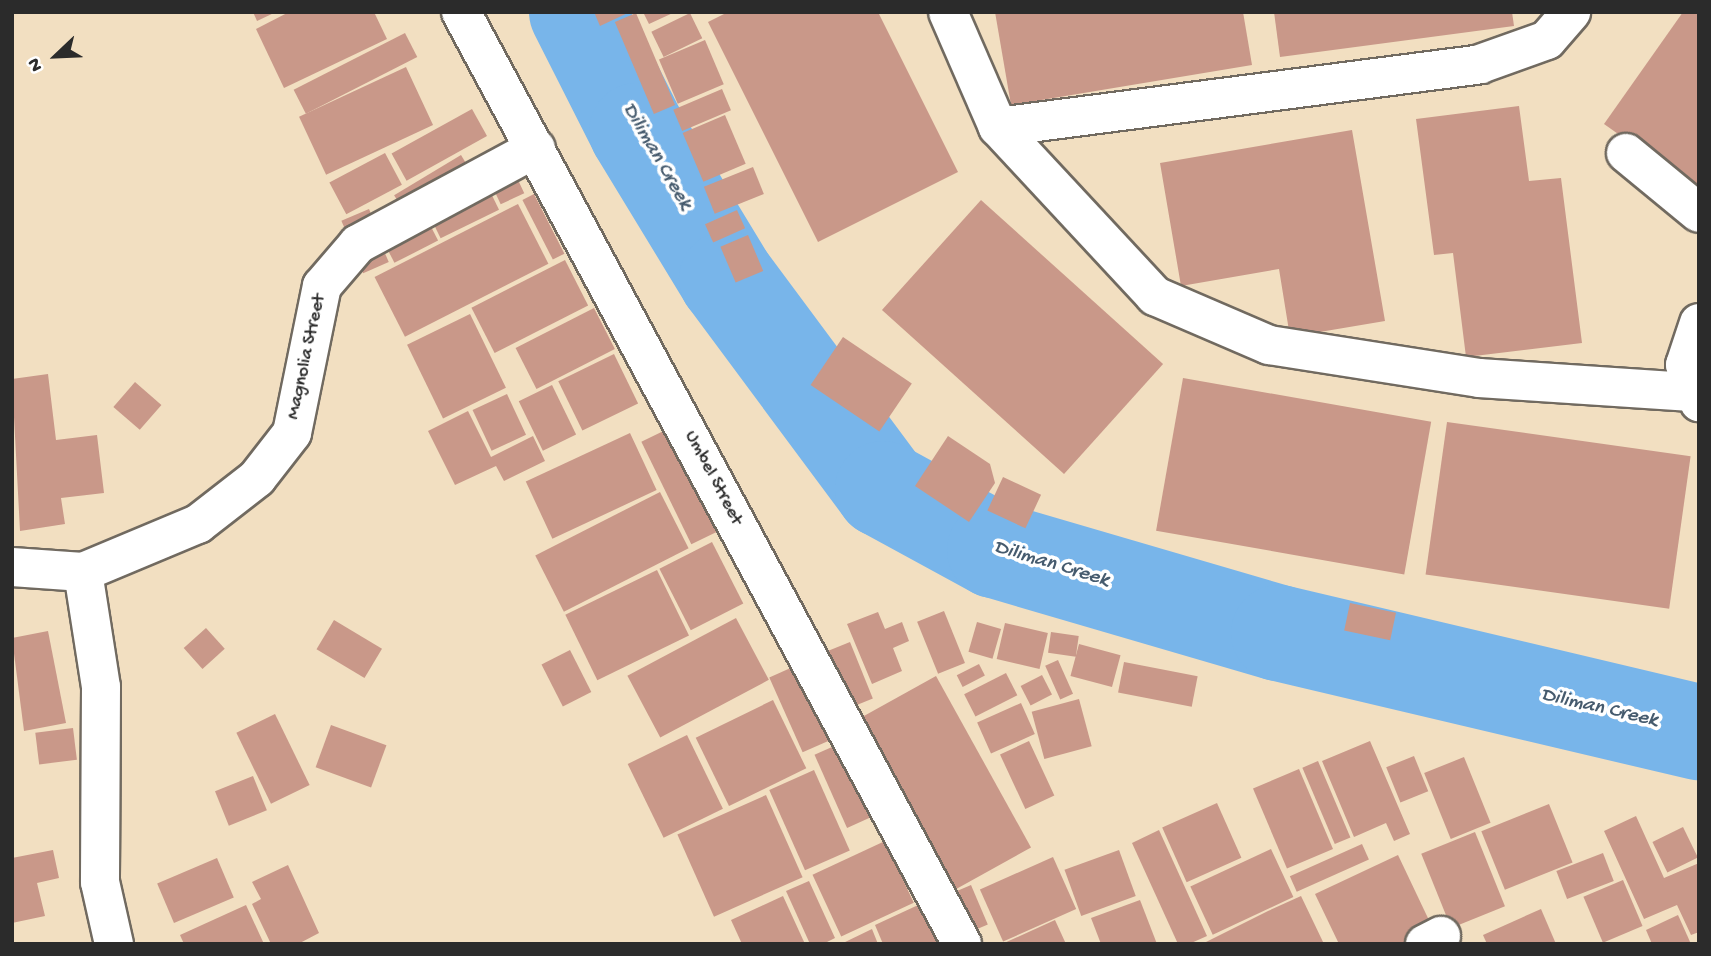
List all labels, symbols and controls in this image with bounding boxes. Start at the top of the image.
north arrow [21,21,91,91]
text: N [23,54,49,75]
water label: Diliman Creek [615,99,697,215]
street label: Magnolia Street [283,292,331,422]
street label: Umbel Street [679,427,747,529]
water label: Diliman Creek [991,536,1111,594]
water label: Diliman Creek [1538,683,1660,735]

